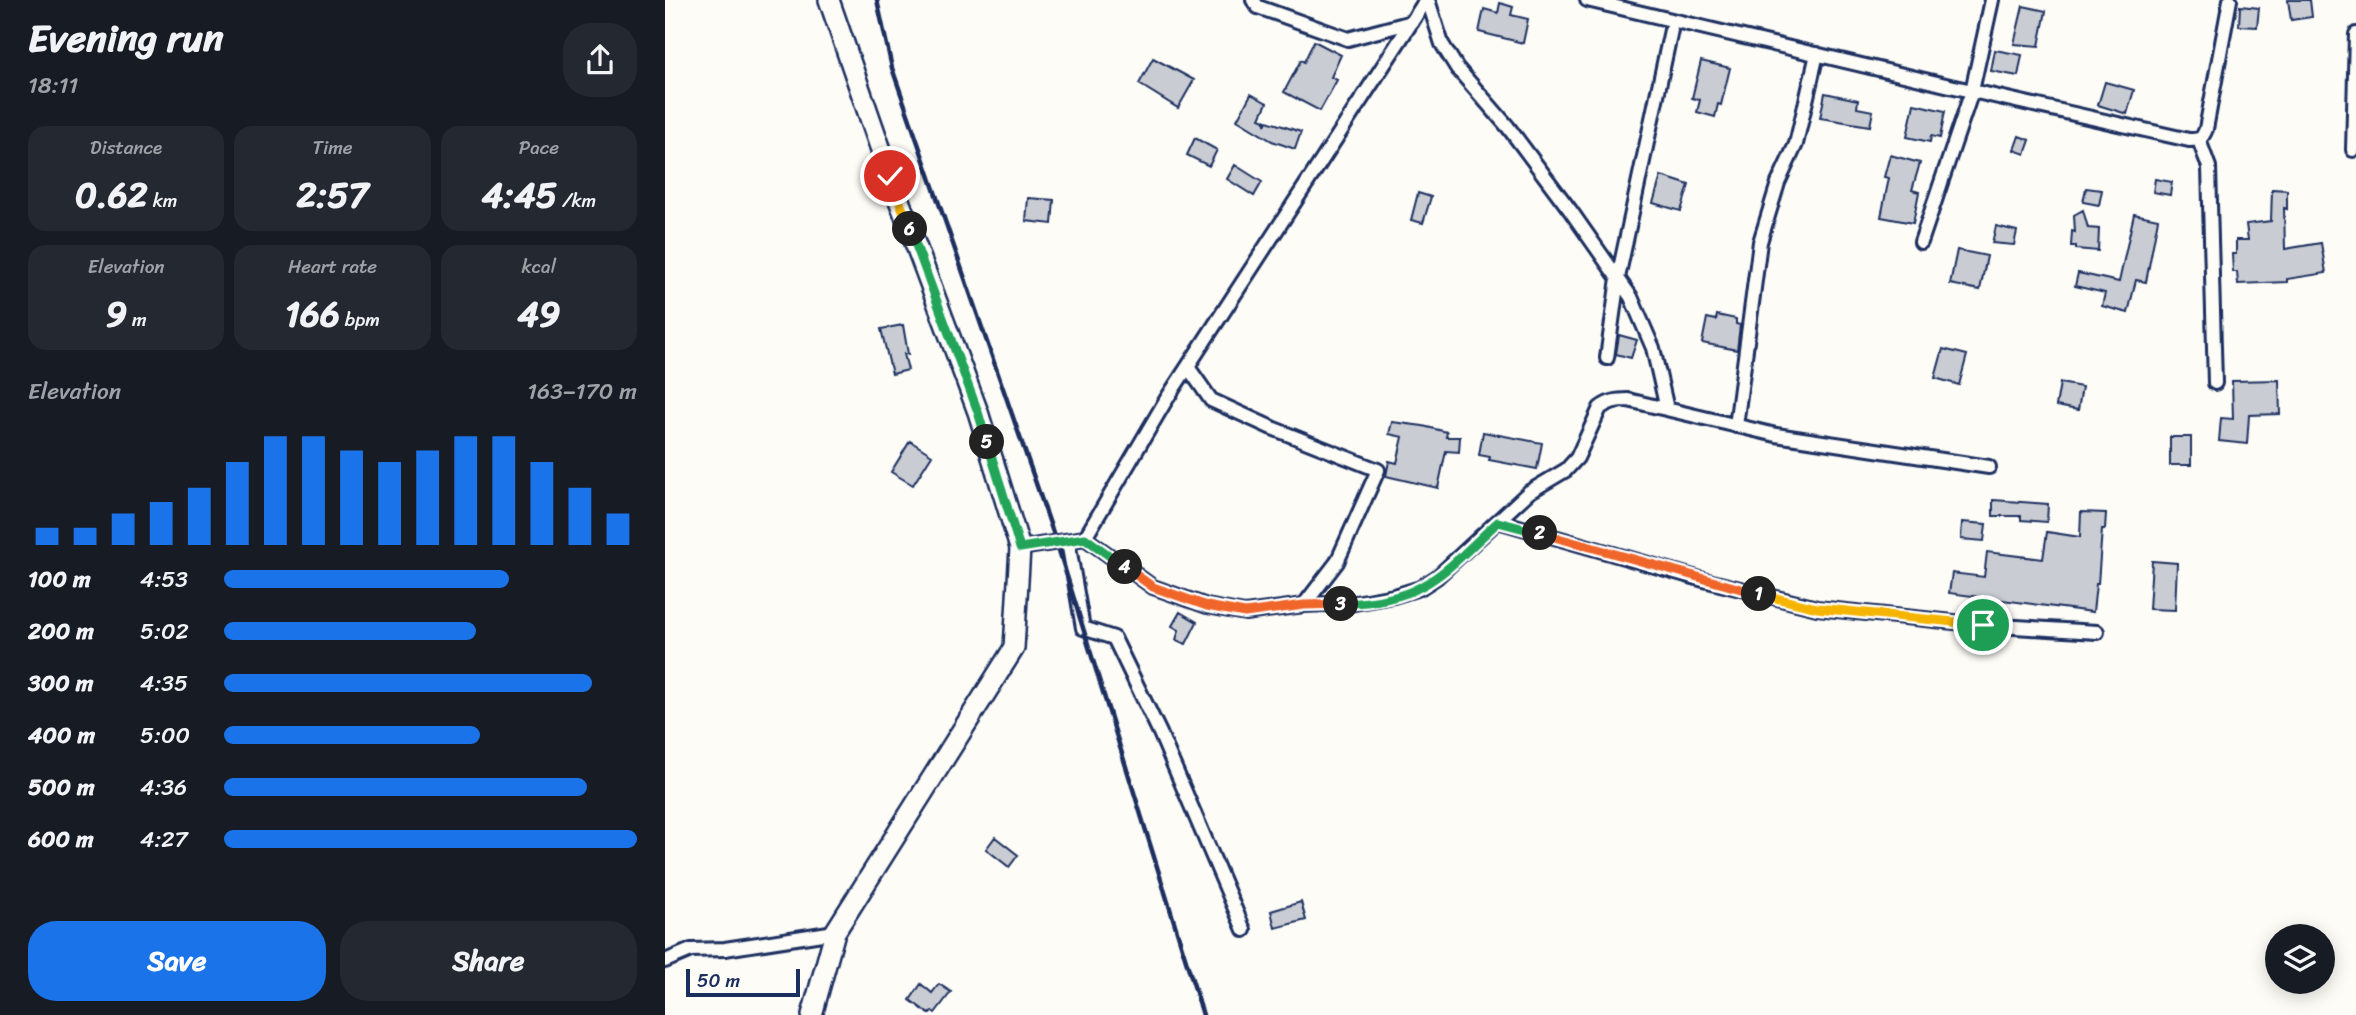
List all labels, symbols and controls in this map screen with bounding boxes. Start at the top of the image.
text: Evening run [28,5,224,72]
button: share [563,23,637,97]
text: 18:11 [28,65,78,106]
text: Distance [90,131,162,164]
text: Time [312,131,353,164]
text: Pace [519,131,559,164]
pin [860,146,920,206]
icon: check [871,157,909,195]
text: 0.62 [75,164,148,226]
text: 2:57 [296,164,369,226]
text: 4:45 [481,164,557,226]
text: km [148,184,177,217]
text: /km [557,184,596,217]
pin: 6 [893,212,927,246]
text: 6 [904,212,915,245]
text: Elevation [88,250,165,283]
text: Heart rate [288,250,377,283]
text: kcal [522,250,556,283]
text: 9 [106,283,127,345]
text: 166 [285,283,340,345]
text: 49 [517,283,561,345]
text: m [127,303,147,336]
text: bpm [340,303,380,336]
text: Elevation [28,371,121,412]
text: 163–170 m [527,371,637,412]
pin: 5 [969,424,1005,460]
text: 5 [981,425,992,458]
pin: 2 [1523,516,1557,550]
text: 2 [1534,516,1545,549]
pin: 4 [1107,550,1142,584]
text: 4 [1119,550,1130,583]
text: 100 m [28,559,91,600]
text: 4:53 [140,559,188,600]
pin: 1 [1741,576,1777,612]
text: 1 [1754,577,1763,610]
pin: 3 [1323,586,1359,622]
text: 3 [1335,587,1346,620]
pin [1953,595,2013,655]
icon: arrive [1964,606,2002,644]
text: 200 m [28,611,94,652]
text: 5:02 [140,611,189,652]
text: 300 m [28,663,93,704]
text: 4:35 [140,663,188,704]
text: 400 m [28,715,95,756]
text: 5:00 [140,715,190,756]
text: 500 m [28,767,95,808]
text: 4:36 [140,767,187,808]
text: 600 m [28,819,94,860]
text: 4:27 [140,819,188,860]
button: Save [28,921,326,1001]
button: Share [340,921,637,1001]
map controls [2265,924,2335,994]
button: layers [2265,924,2335,994]
text: 50 m [697,964,740,997]
scale bar [686,966,800,998]

